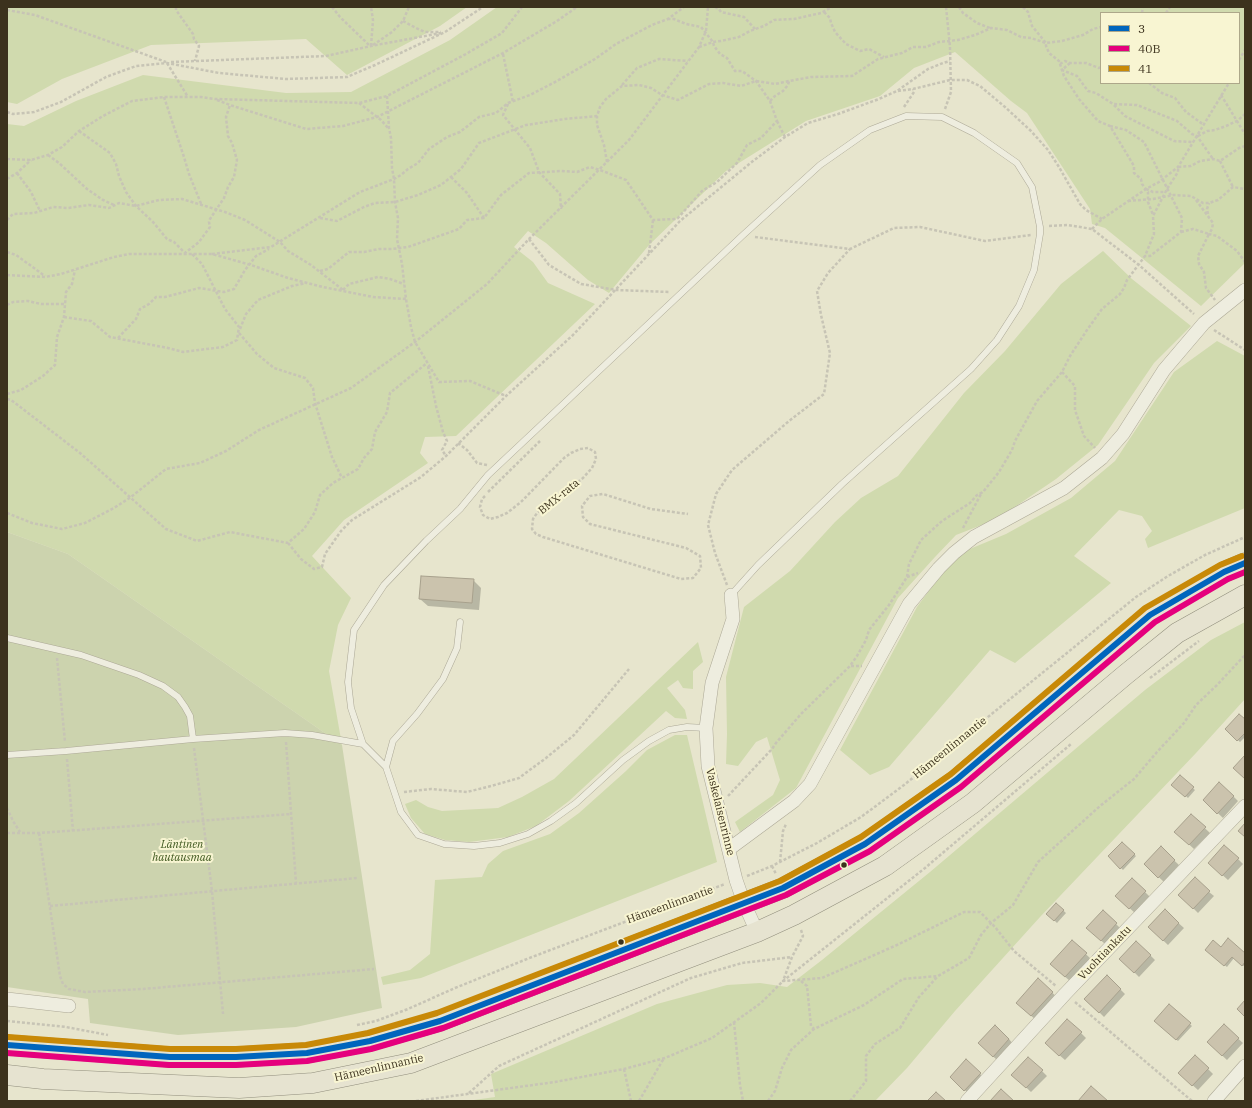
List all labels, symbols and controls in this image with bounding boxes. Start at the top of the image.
legend [1100,12,1240,84]
text: 3 [1138,21,1145,36]
text: 40B [1138,41,1160,56]
text: 41 [1138,61,1152,76]
street label: BMX-rata [536,476,582,518]
street label: Hämeenlinnantie [910,714,990,782]
street label: Vaskelaisenrinne [703,767,737,857]
park label: Läntinen hautausmaa [152,838,212,864]
unlabelled marker [839,860,849,870]
street label: Hämeenlinnantie [625,883,715,927]
street label: Vuohtiankatu [1076,923,1134,983]
unlabelled marker [616,937,626,947]
street label: Hämeenlinnantie [333,1051,425,1085]

